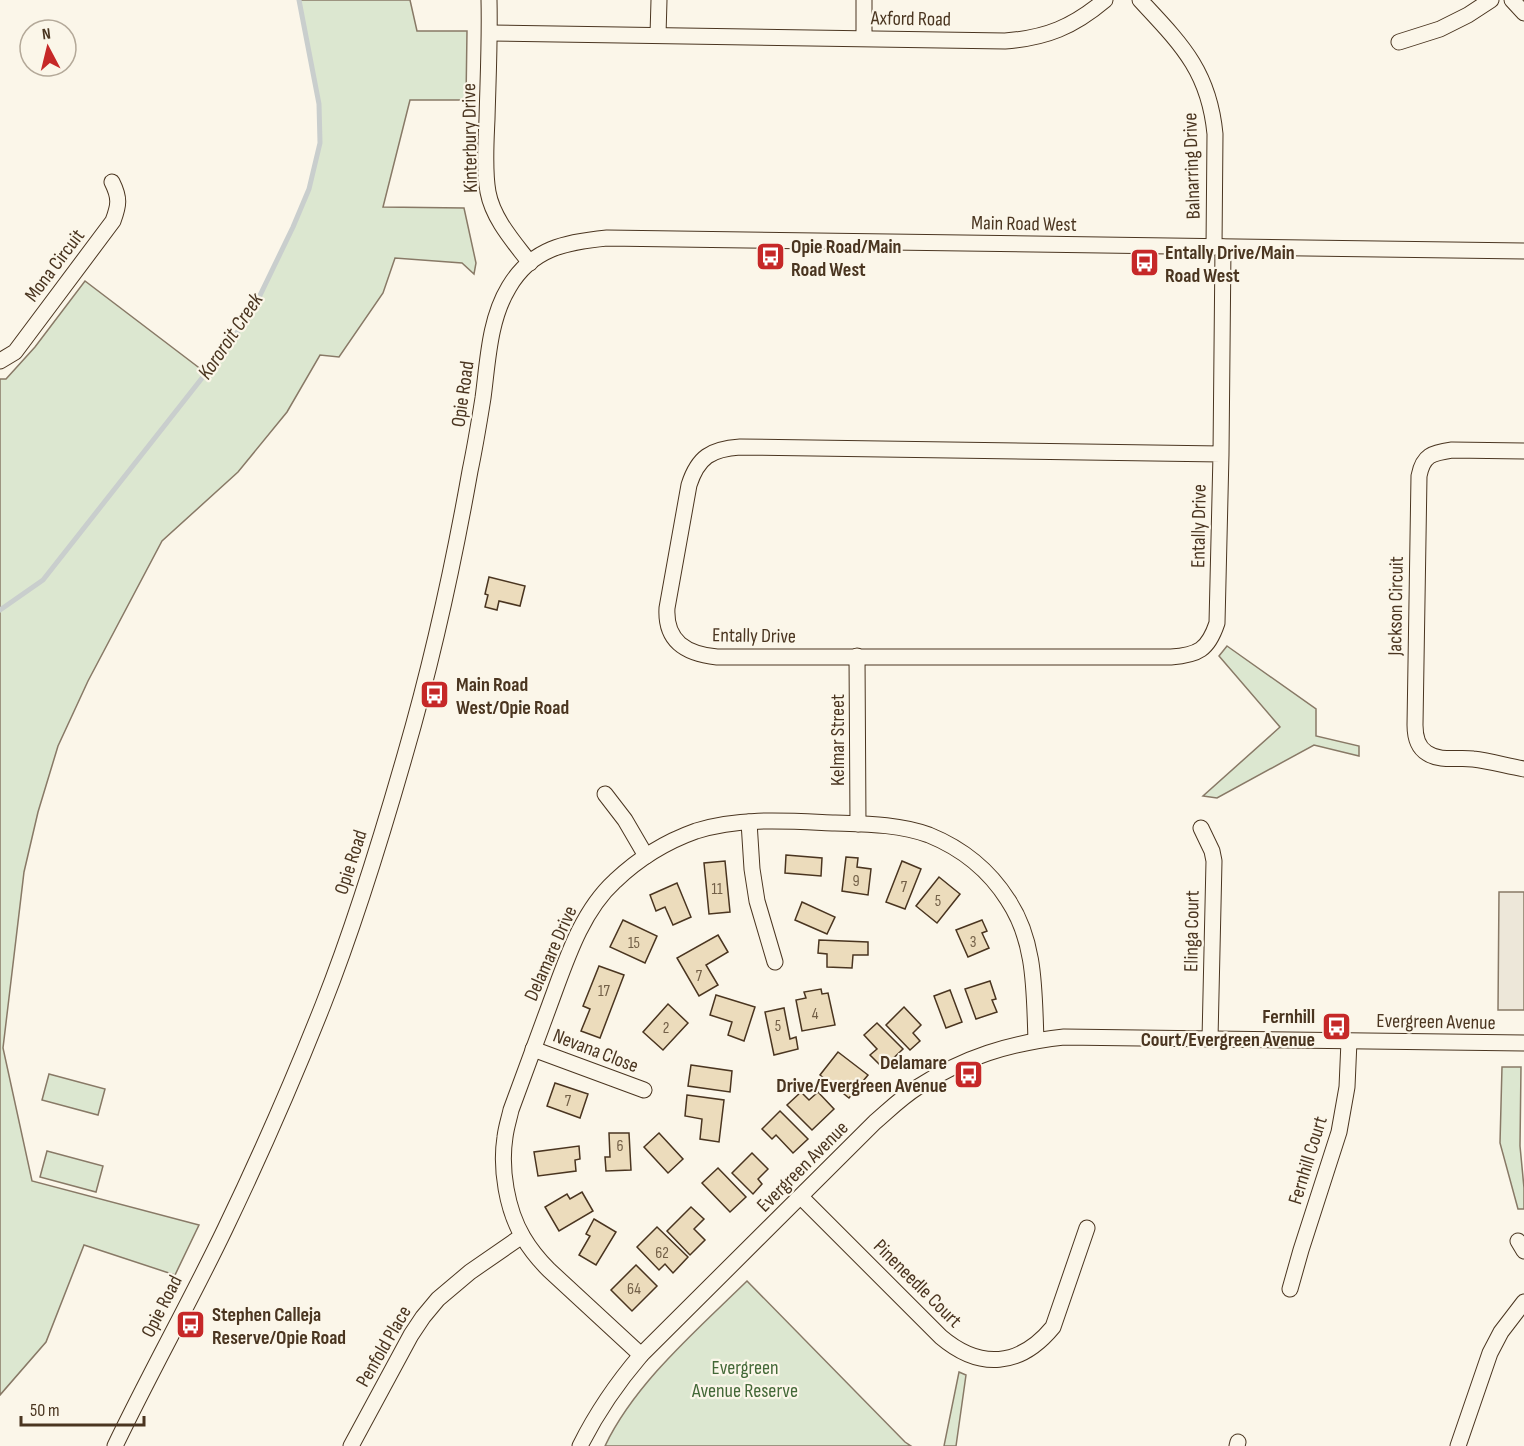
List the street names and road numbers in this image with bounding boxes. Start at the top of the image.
street label: Axford Road [870,6,951,32]
street label: Kinterbury Drive [457,83,483,193]
street label: Balnarring Drive [1178,112,1206,220]
street label: Main Road West [971,211,1077,237]
street label: Mona Circuit [20,225,90,307]
street label: Opie Road [446,360,479,429]
street label: Entally Drive [1186,484,1212,568]
street label: Jackson Circuit [1383,556,1409,657]
street label: Entally Drive [712,623,796,649]
street label: Kelmar Street [826,694,850,786]
street label: Opie Road [329,827,373,898]
street label: Elinga Court [1179,890,1205,972]
street label: Delamare Drive [519,902,582,1005]
street label: Evergreen Avenue [1376,1009,1496,1035]
street label: Nevana Close [550,1024,642,1078]
street label: Fernhill Court [1283,1113,1333,1207]
street label: Evergreen Avenue [752,1116,853,1217]
street label: Pineneedle Court [868,1235,966,1333]
street label: Opie Road [136,1271,188,1341]
street label: Penfold Place [351,1302,417,1391]

